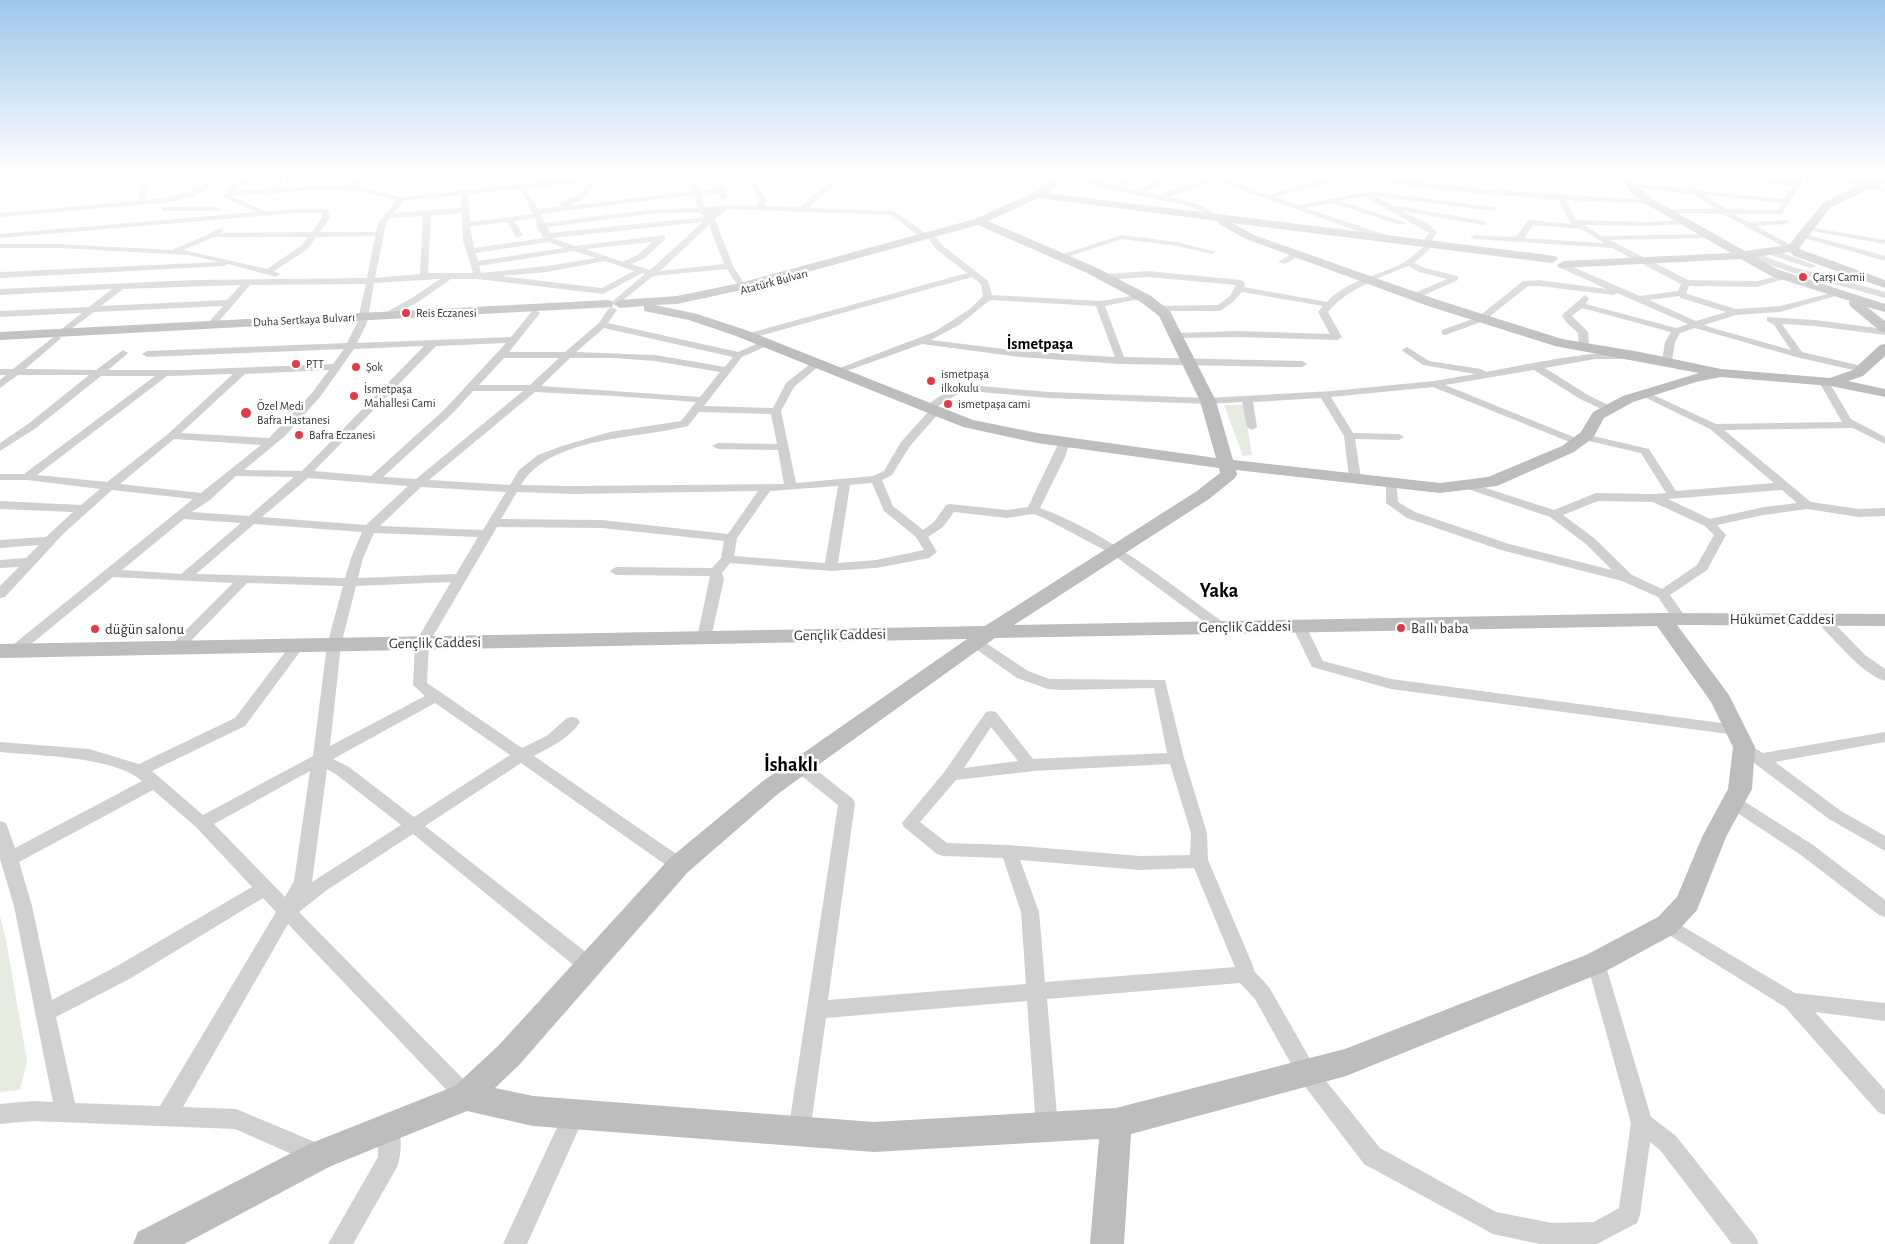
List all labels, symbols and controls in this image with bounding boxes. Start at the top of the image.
street label: Atatürk Bulvarı [738,266,810,298]
place label: Çarşı Camii [1813,270,1865,284]
marker: Çarşı Camii [1797,271,1809,283]
place label: Reis Eczanesi [416,306,477,320]
marker: Reis Eczanesi [400,307,412,319]
street label: Duha Sertkaya Bulvarı [253,310,355,330]
district label: İsmetpaşa [1007,334,1073,354]
place label: PTT [306,357,324,371]
marker: PTT [290,358,302,370]
place label: Şok [366,360,383,374]
marker: Şok [350,361,362,373]
place label: ismetpaşa ilkokulu [941,367,989,395]
marker: ismetpaşa ilkokulu [925,375,937,387]
place label: İsmetpaşa Mahallesi Cami [364,382,436,410]
marker: İsmetpaşa Mahallesi Cami [348,390,360,402]
place label: ismetpaşa cami [958,397,1030,411]
marker: ismetpaşa cami [942,398,954,410]
place label: Özel Medi Bafra Hastanesi [257,399,330,427]
marker: Özel Medi Bafra Hastanesi [239,406,253,420]
place label: Bafra Eczanesi [309,428,375,442]
marker: Bafra Eczanesi [293,429,305,441]
district label: Yaka [1200,579,1238,603]
street label: Hükümet Caddesi [1730,610,1834,628]
street label: Gençlik Caddesi [1199,617,1291,637]
place label: Ballı baba [1411,619,1469,637]
place label: düğün salonu [105,620,184,638]
marker: Ballı baba [1395,622,1407,634]
marker: düğün salonu [89,623,101,635]
street label: Gençlik Caddesi [794,625,886,645]
street label: Gençlik Caddesi [389,633,481,653]
district label: İshaklı [764,753,818,777]

